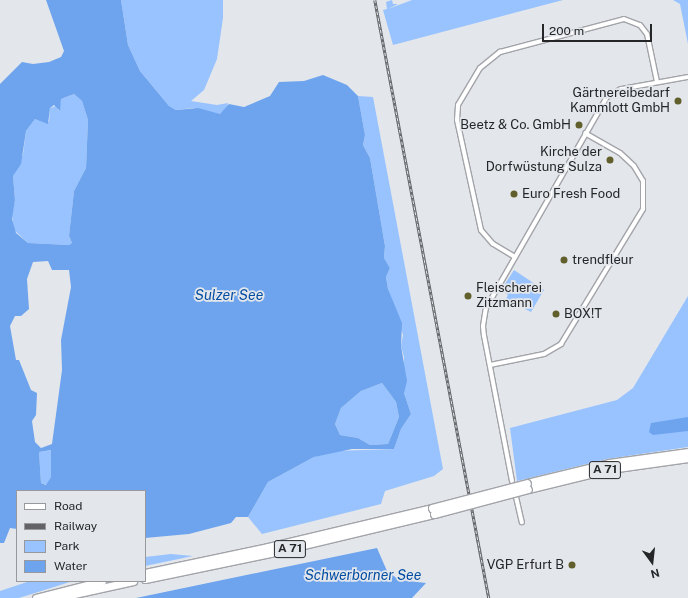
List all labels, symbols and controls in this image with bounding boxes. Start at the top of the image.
scale bar [544,16,654,42]
text: 200 m [549,24,584,38]
place label: Gärtnereibedarf Kammlott GmbH [570,86,670,117]
marker: Gärtnereibedarf Kammlott GmbH [673,96,683,106]
place label: Beetz & Co. GmbH [460,117,571,133]
marker: Beetz & Co. GmbH [574,120,584,130]
place label: Kirche der Dorfwüstung Sulza [486,145,602,176]
marker: Kirche der Dorfwüstung Sulza [605,155,615,165]
place label: Euro Fresh Food [522,186,620,202]
marker: Euro Fresh Food [509,189,519,199]
place label: trendfleur [572,252,633,268]
marker: trendfleur [559,255,569,265]
place label: Fleischerei Zitzmann [476,281,542,312]
water label: Sulzer See [195,287,263,303]
marker: Fleischerei Zitzmann [463,291,473,301]
place label: BOX!T [564,306,602,322]
marker: BOX!T [551,309,561,319]
road number: A 71 [588,460,622,480]
legend [16,490,146,582]
text: Road [54,499,82,513]
text: Railway [54,519,97,533]
text: Park [54,539,80,553]
road number: A 71 [273,539,307,559]
north arrow [632,542,672,582]
place label: VGP Erfurt B [487,557,564,573]
text: Water [54,559,87,573]
marker: VGP Erfurt B [567,560,577,570]
water label: Schwerborner See [305,567,421,583]
text: N [649,567,661,580]

